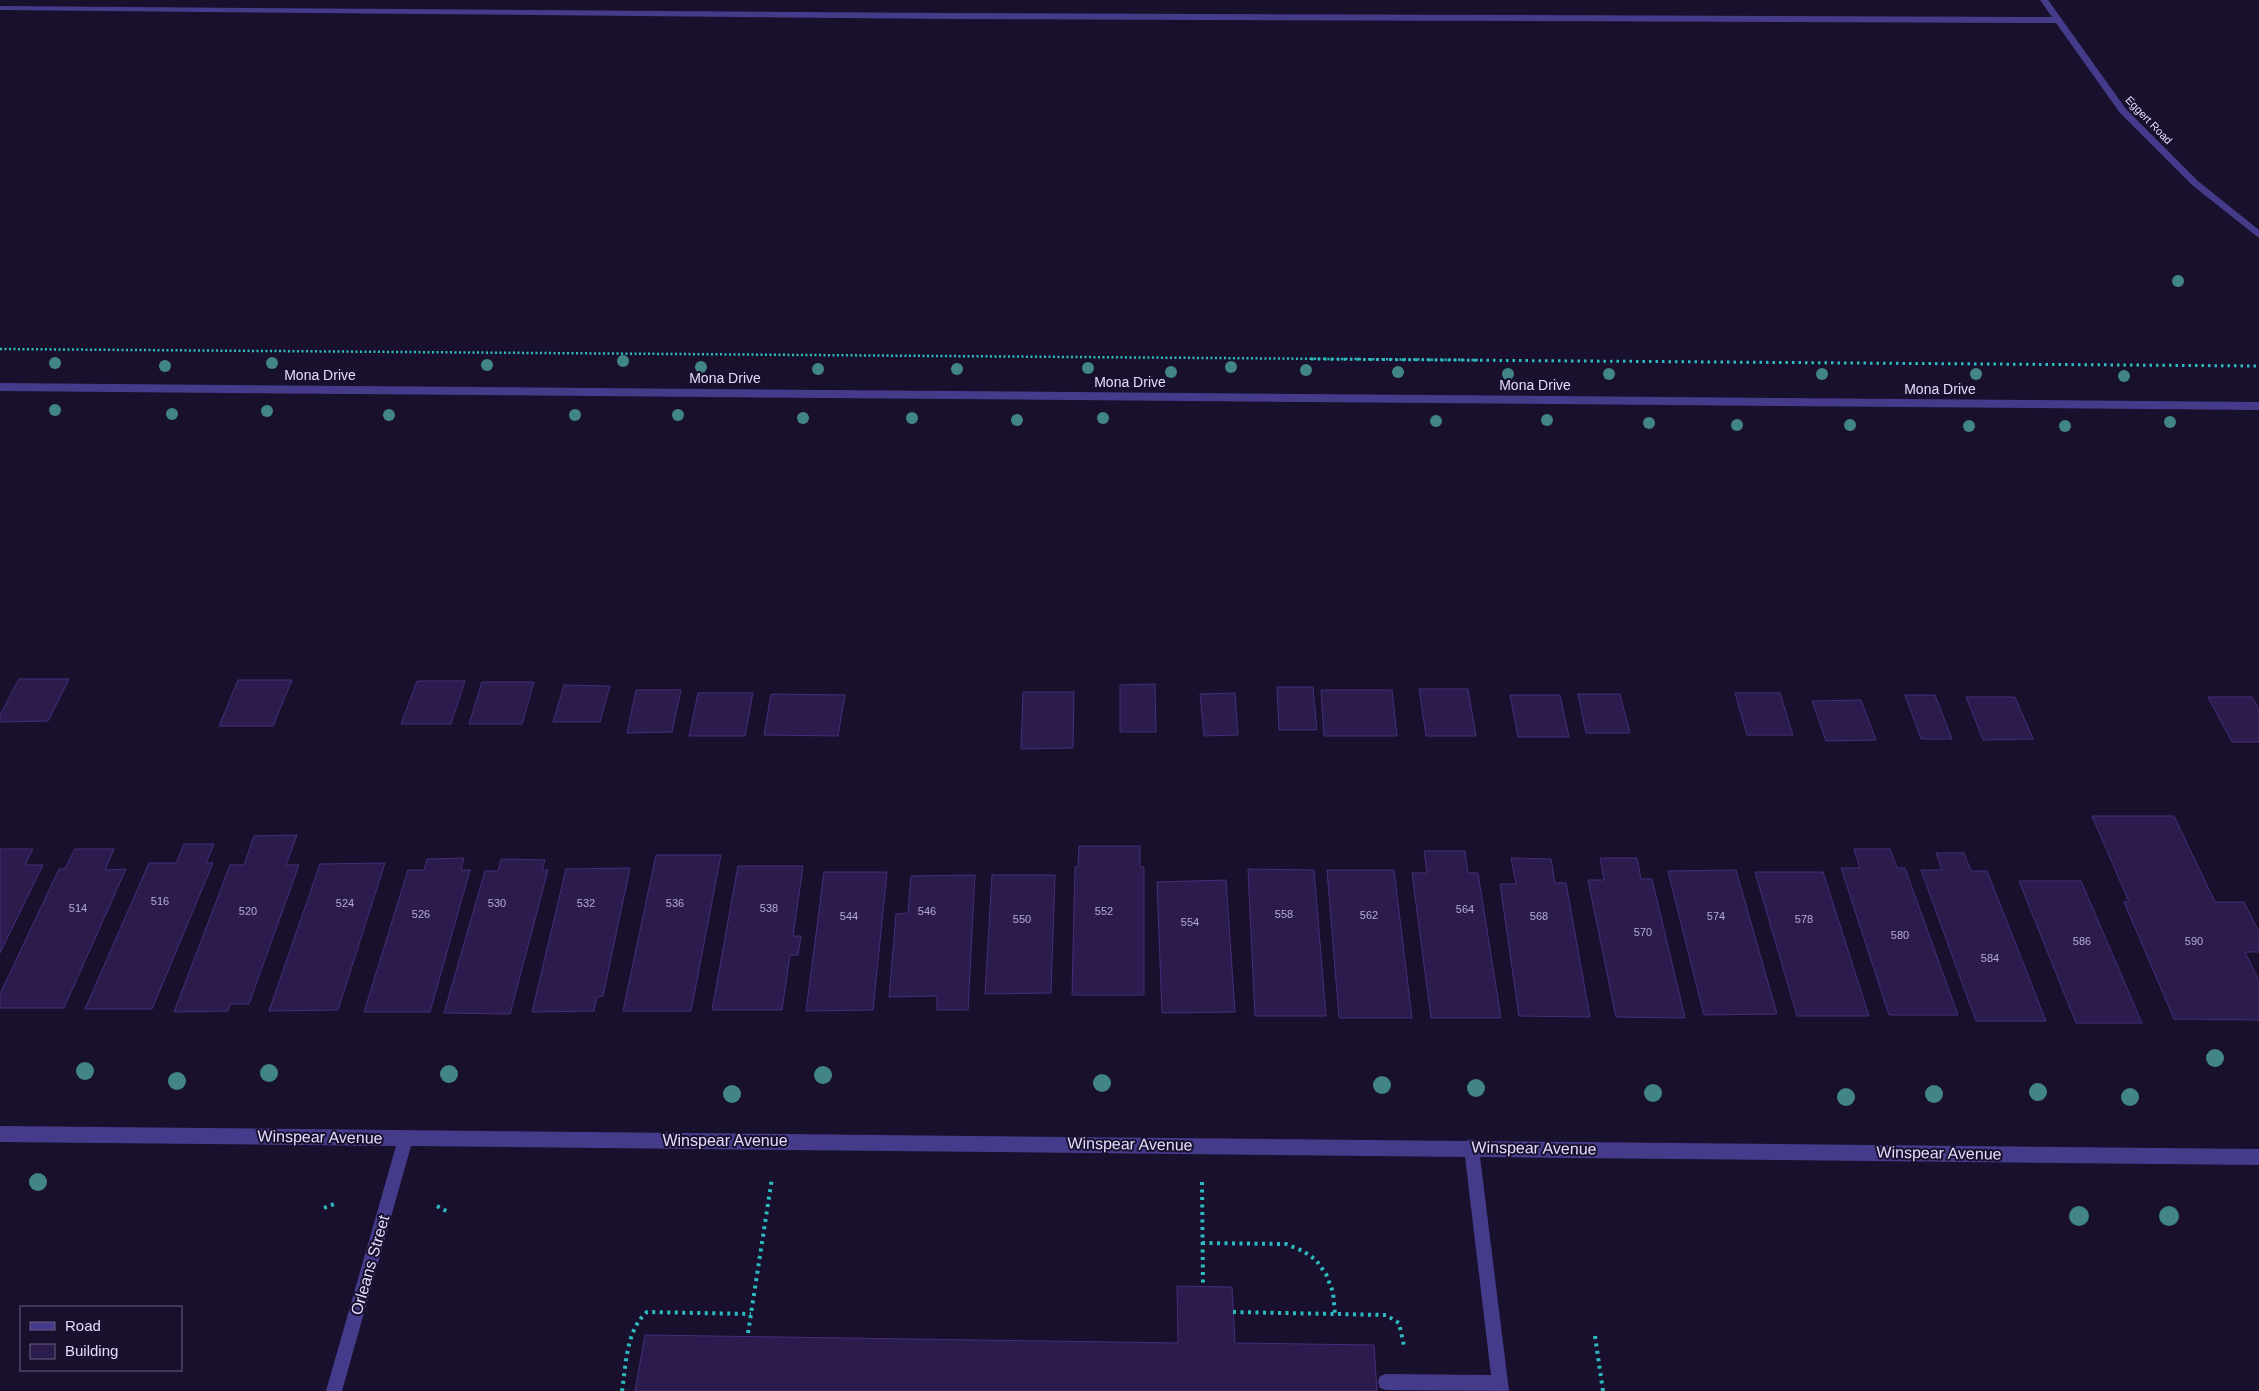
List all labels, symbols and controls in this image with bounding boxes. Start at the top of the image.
street label: Eggert Road [2123,94,2175,146]
street label: Mona Drive [284,367,356,383]
street label: Mona Drive [689,370,761,386]
street label: Mona Drive [1094,374,1166,390]
street label: Mona Drive [1499,377,1571,393]
street label: Mona Drive [1904,381,1976,397]
house number: 516 [151,895,169,907]
house number: 524 [336,897,354,909]
house number: 530 [488,897,506,909]
house number: 532 [577,897,595,909]
house number: 536 [666,897,684,909]
house number: 514 [69,902,87,914]
house number: 538 [760,902,778,914]
house number: 564 [1456,903,1474,915]
house number: 520 [239,905,257,917]
house number: 546 [918,905,936,917]
house number: 552 [1095,905,1113,917]
house number: 526 [412,908,430,920]
house number: 558 [1275,908,1293,920]
house number: 562 [1360,909,1378,921]
house number: 544 [840,910,858,922]
house number: 568 [1530,910,1548,922]
house number: 574 [1707,910,1725,922]
house number: 550 [1013,913,1031,925]
house number: 578 [1795,913,1813,925]
house number: 554 [1181,916,1199,928]
house number: 570 [1634,926,1652,938]
house number: 580 [1891,929,1909,941]
house number: 586 [2073,935,2091,947]
house number: 590 [2185,935,2203,947]
house number: 584 [1981,952,1999,964]
street label: Winspear Avenue [257,1127,383,1147]
street label: Winspear Avenue [662,1132,788,1149]
street label: Winspear Avenue [1067,1134,1193,1154]
street label: Winspear Avenue [1471,1138,1597,1158]
street label: Winspear Avenue [1876,1143,2002,1163]
street label: Orleans Street [348,1213,393,1317]
legend [20,1306,182,1371]
text: Road [65,1317,101,1334]
text: Building [65,1342,118,1359]

